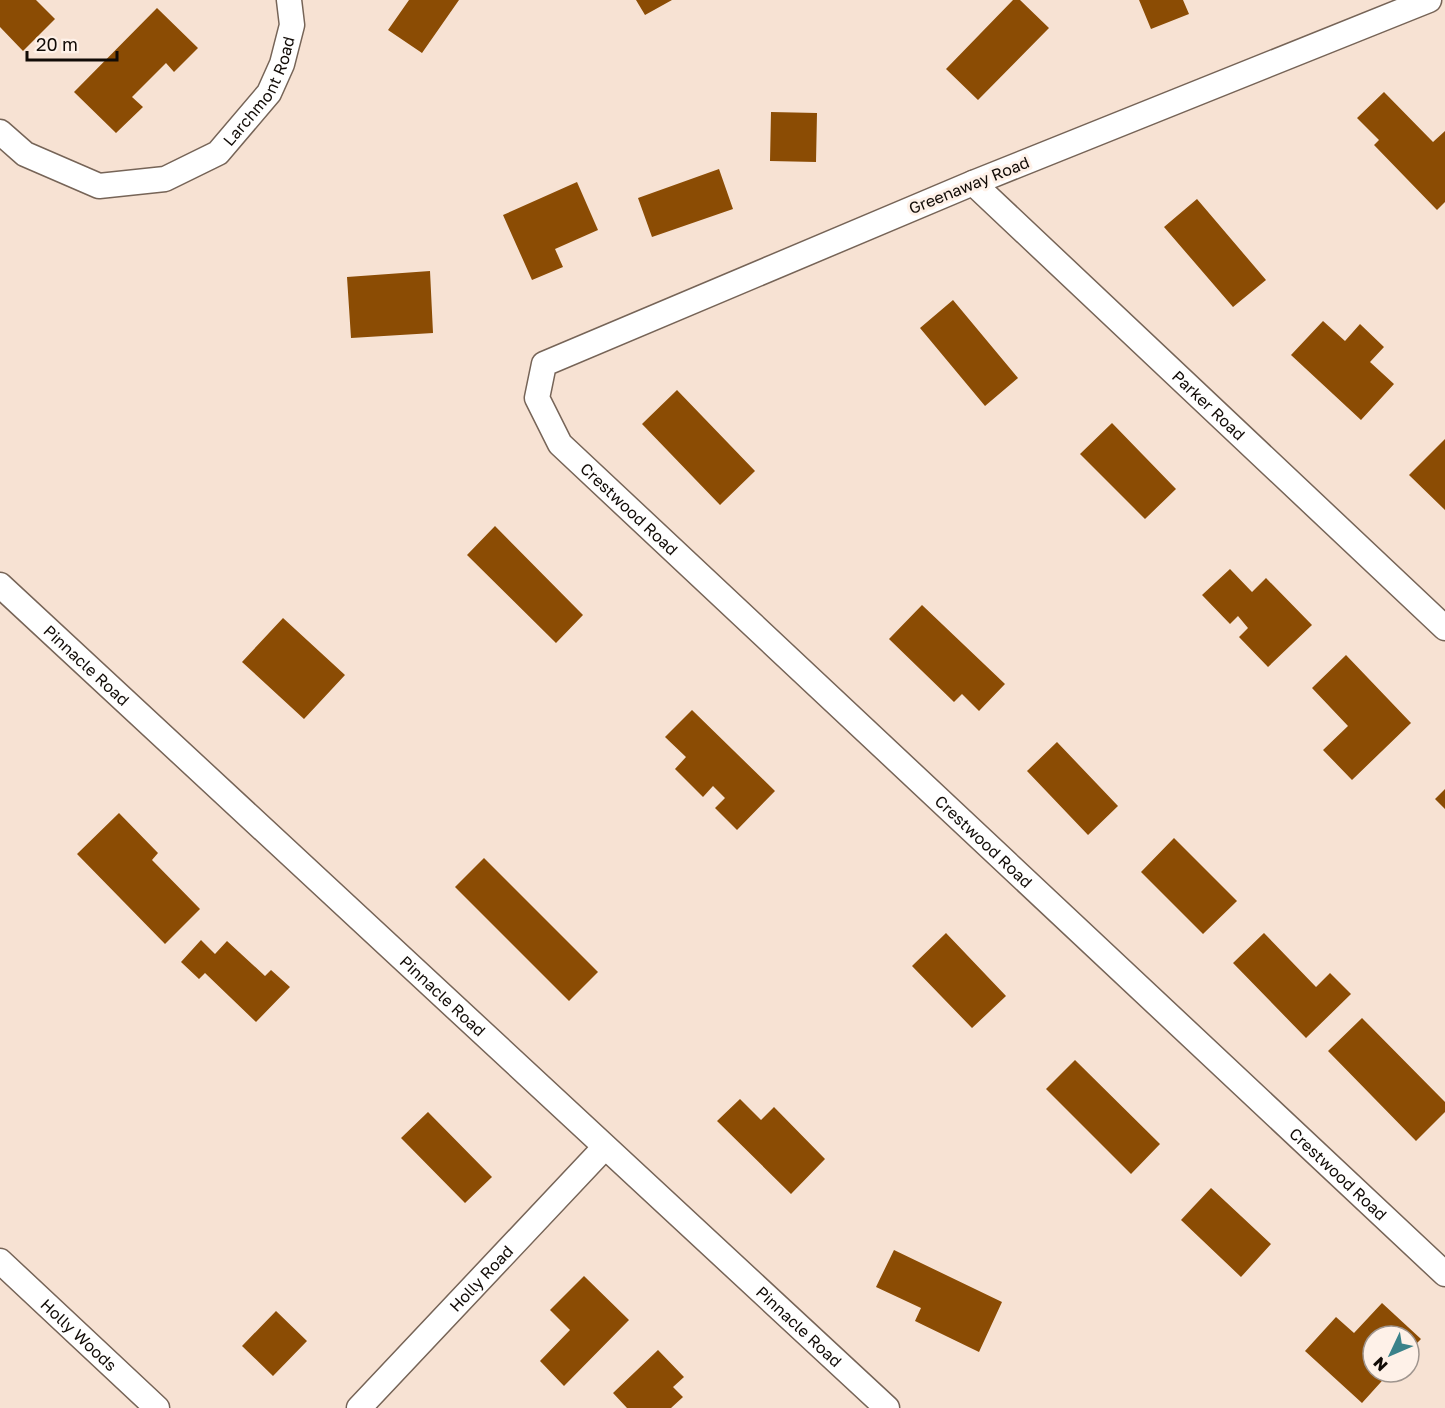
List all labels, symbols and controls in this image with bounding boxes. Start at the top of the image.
scale bar [27,24,117,62]
text: 20 m [36,33,78,55]
street label: Larchmont Road [219,34,299,150]
street label: Greenaway Road [906,152,1032,218]
street label: Parker Road [1168,366,1249,444]
street label: Crestwood Road [576,458,682,559]
street label: Pinnacle Road [39,621,134,710]
street label: Crestwood Road [931,791,1037,892]
street label: Pinnacle Road [396,951,490,1040]
street label: Crestwood Road [1285,1123,1391,1224]
street label: Holly Road [445,1241,517,1316]
street label: Pinnacle Road [752,1282,846,1371]
street label: Holly Woods [37,1294,121,1375]
north arrow [1361,1324,1421,1384]
text: N [1369,1353,1392,1376]

